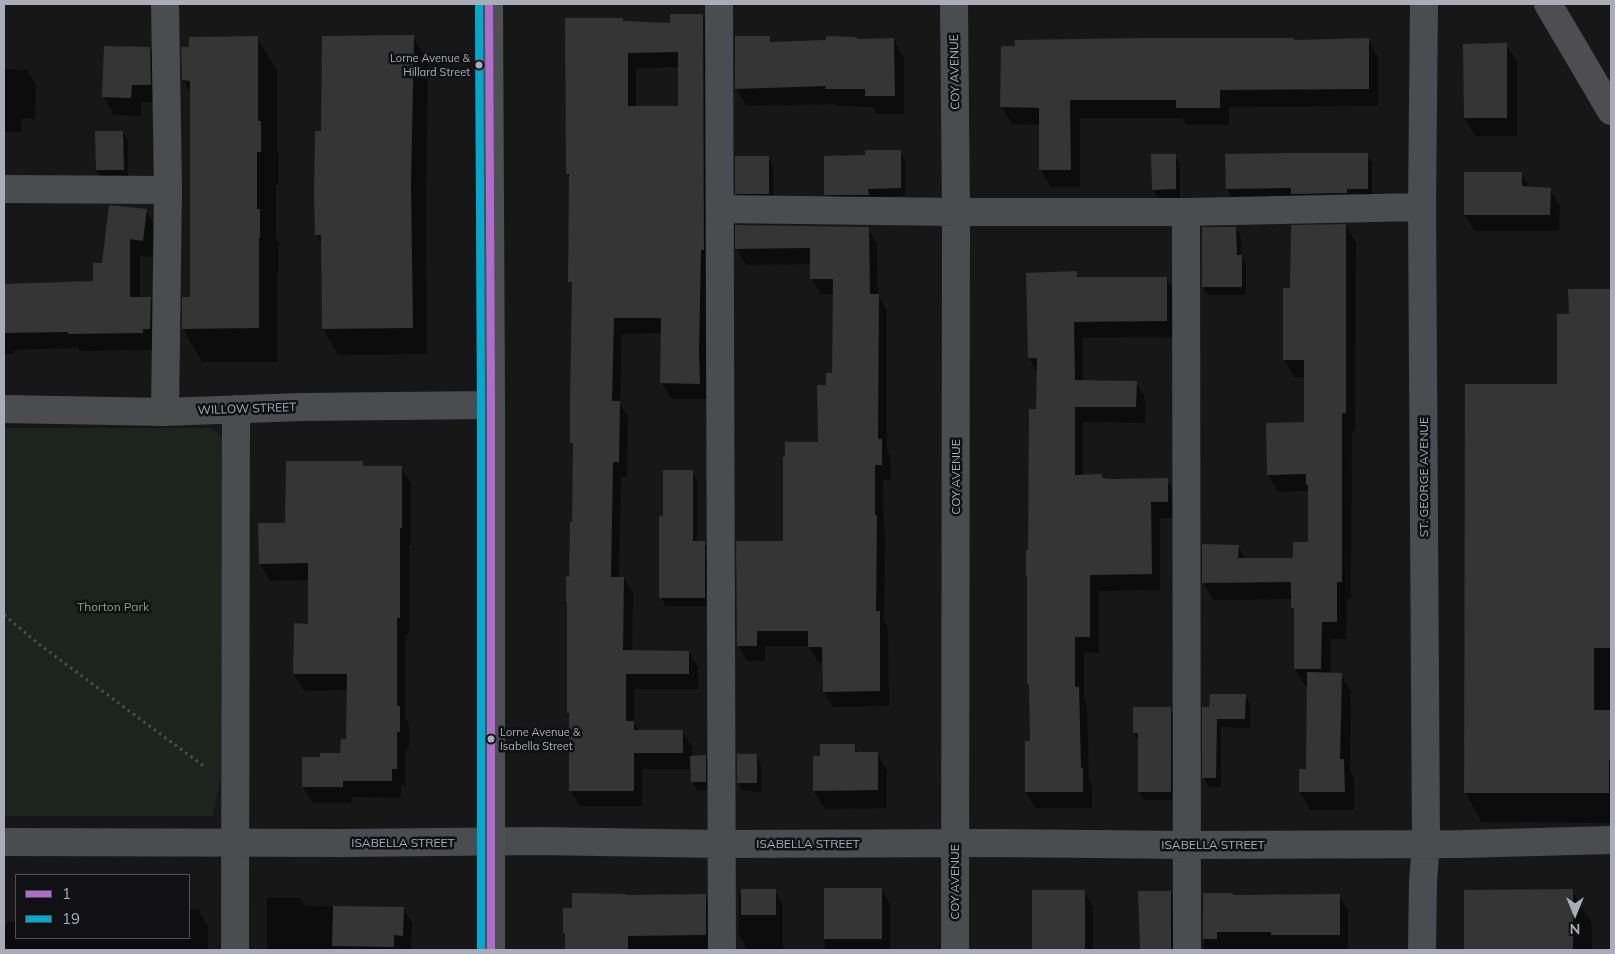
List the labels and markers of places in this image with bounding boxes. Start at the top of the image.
place label: Lorne Avenue & Hillard Street [390,52,470,78]
marker: Lorne Avenue & Hillard Street [474,60,484,70]
place label: Lorne Avenue & Isabella Street [500,726,580,752]
marker: Lorne Avenue & Isabella Street [486,734,496,744]

